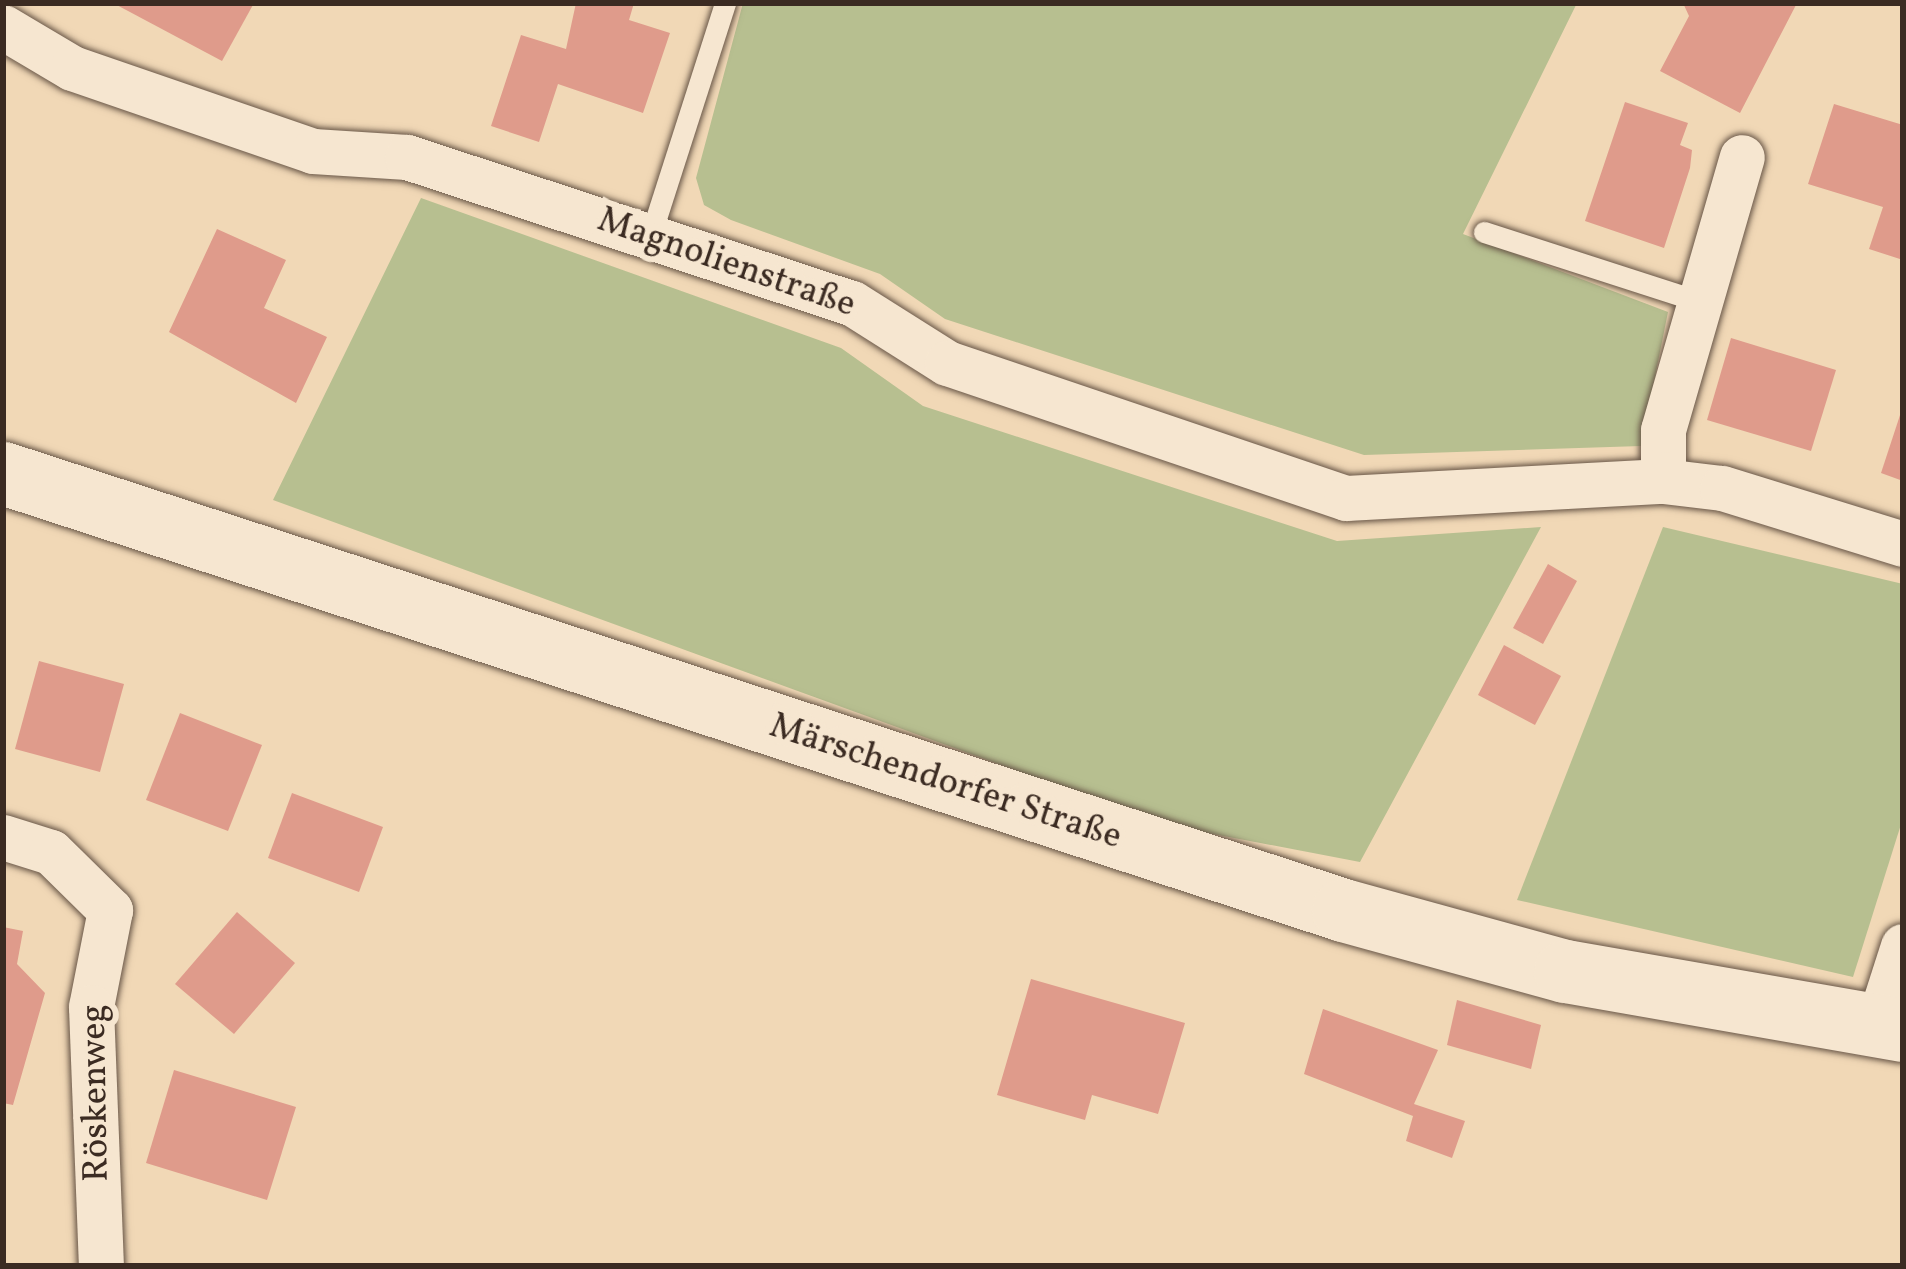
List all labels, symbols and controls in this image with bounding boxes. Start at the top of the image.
street label: Magnolienstraße [591,200,861,328]
street label: Märschendorfer Straße [764,706,1126,860]
street label: Röskenweg [74,1004,120,1182]

